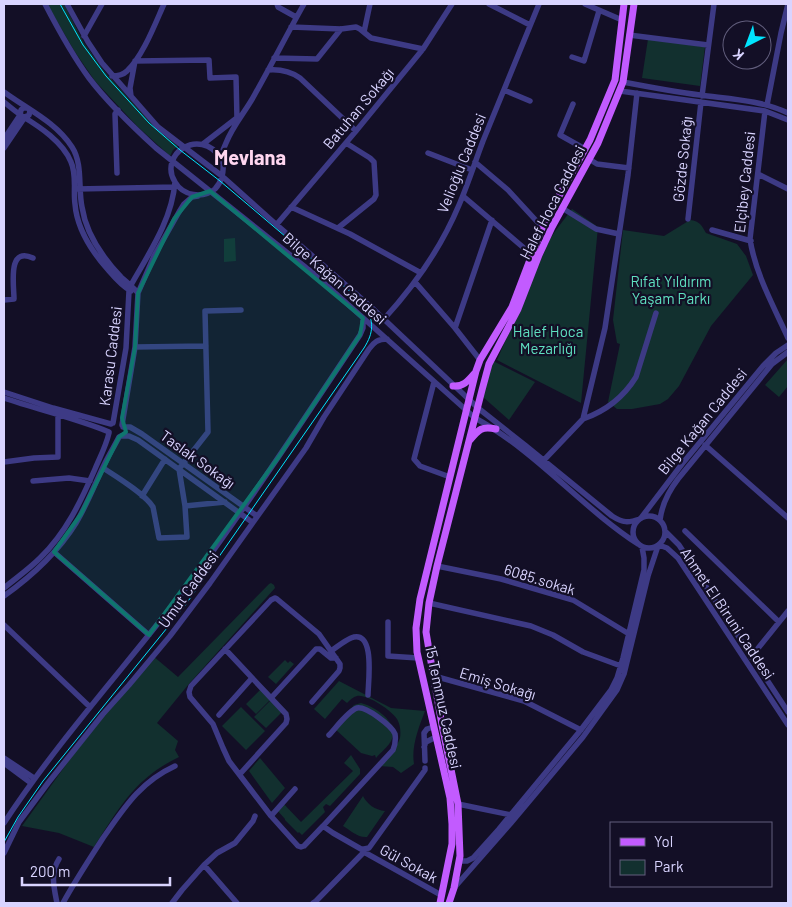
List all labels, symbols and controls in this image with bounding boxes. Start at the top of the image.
north arrow [722,20,772,70]
text: K [729,46,747,64]
street label: Batuhan Sokağı [319,64,397,152]
street label: Velioğlu Caddesi [433,110,489,216]
street label: Gözde Sokağı [669,115,695,203]
street label: Elçibey Caddesi [730,130,758,234]
street label: Halef Hoca Caddesi [515,142,589,262]
district label: Mevlana [214,145,286,169]
street label: Bilge Kağan Caddesi [280,228,390,328]
park label: Rıfat Yıldırım Yaşam Parkı [630,272,712,307]
street label: Karasu Caddesi [95,305,125,407]
park label: Halef Hoca Mezarlığı [513,322,583,357]
street label: Bilge Kağan Caddesi [654,364,750,478]
street label: Taslak Sokağı [157,426,239,492]
street label: Ahmet El Biruni Caddesi [677,544,779,682]
street label: Umut Caddesi [154,547,222,631]
street label: 6085.sokak [502,560,578,599]
street label: 15 Temmuz Caddesi [422,644,466,770]
street label: Emiş Sokağı [458,663,538,703]
legend [610,822,772,887]
text: Yol [654,832,673,850]
street label: Gül Sokak [377,840,441,886]
scale bar [22,854,170,886]
text: Park [654,857,684,875]
text: 200 m [30,862,70,880]

